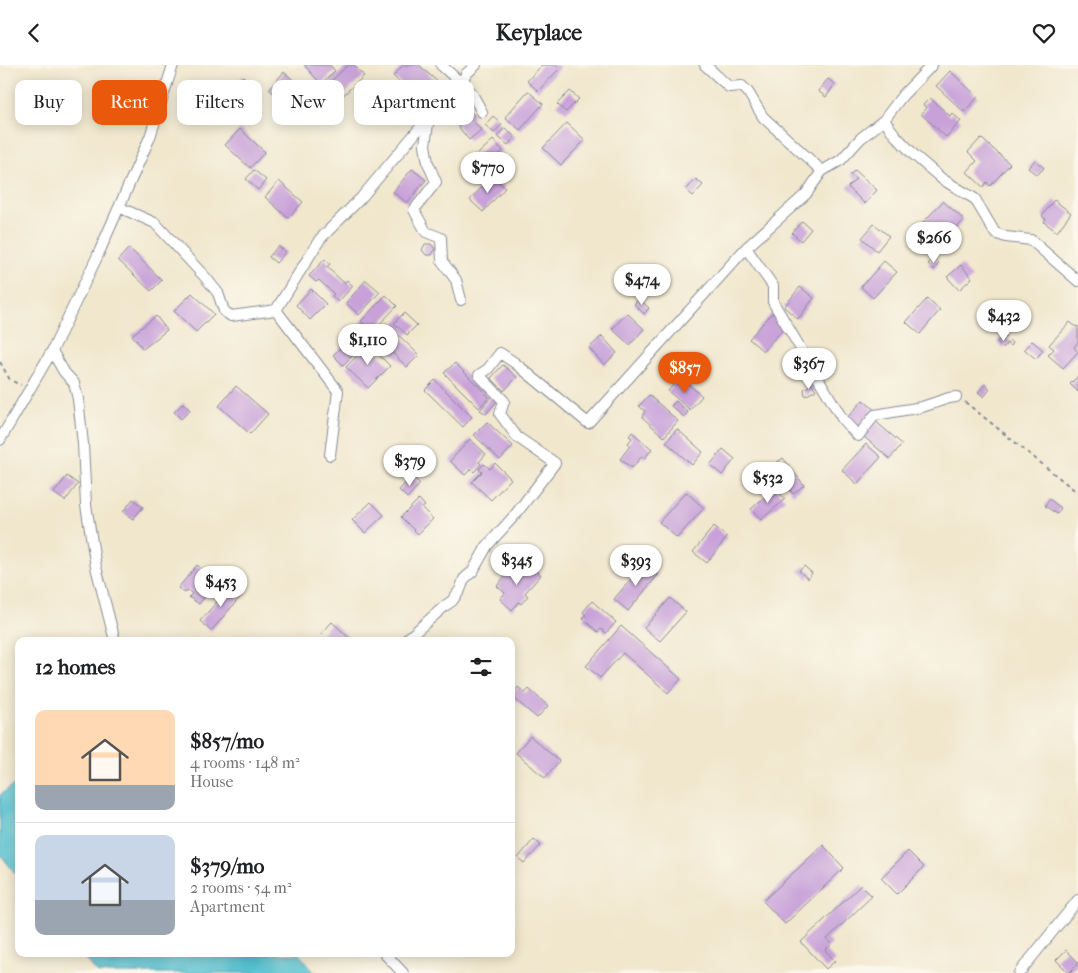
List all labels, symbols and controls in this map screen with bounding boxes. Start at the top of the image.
icon: back [20,19,48,47]
icon: heart [1030,19,1058,47]
text: Keyplace [496,20,582,46]
chip: Buy [15,80,82,125]
chip: Rent [92,80,167,125]
chip: Filters [177,80,262,125]
chip: New [272,80,344,125]
chip: Apartment [354,80,474,125]
pin: $770 [458,151,518,194]
text: $770 [471,158,505,177]
pin: $266 [904,221,964,264]
text: $266 [917,228,951,247]
pin: $474 [612,263,672,306]
text: $474 [625,270,659,289]
pin: $432 [974,299,1034,342]
text: $432 [987,306,1021,325]
pin: $1,110 [327,323,409,366]
text: $1,110 [349,330,387,349]
pin: $367 [779,347,839,390]
pin: $857 [655,351,715,394]
text: $367 [793,354,825,373]
text: $857 [669,358,701,377]
pin: $379 [380,445,440,487]
text: $379 [394,451,426,470]
pin: $532 [738,461,798,504]
text: $532 [753,468,783,487]
pin: $345 [487,543,547,586]
pin: $393 [606,545,666,587]
text: $345 [501,550,533,569]
text: $393 [621,551,651,570]
pin: $453 [191,565,251,608]
text: $453 [205,572,237,591]
icon: filters [467,653,495,681]
text: 12 homes [35,655,116,679]
text: $857/mo [190,729,264,753]
icon: home [75,730,135,790]
text: 4 rooms · 148 m² [190,753,299,772]
text: House [190,772,233,791]
text: $379/mo [190,854,264,878]
icon: home [75,855,135,915]
text: 2 rooms · 54 m² [190,878,291,897]
text: Apartment [190,897,265,916]

